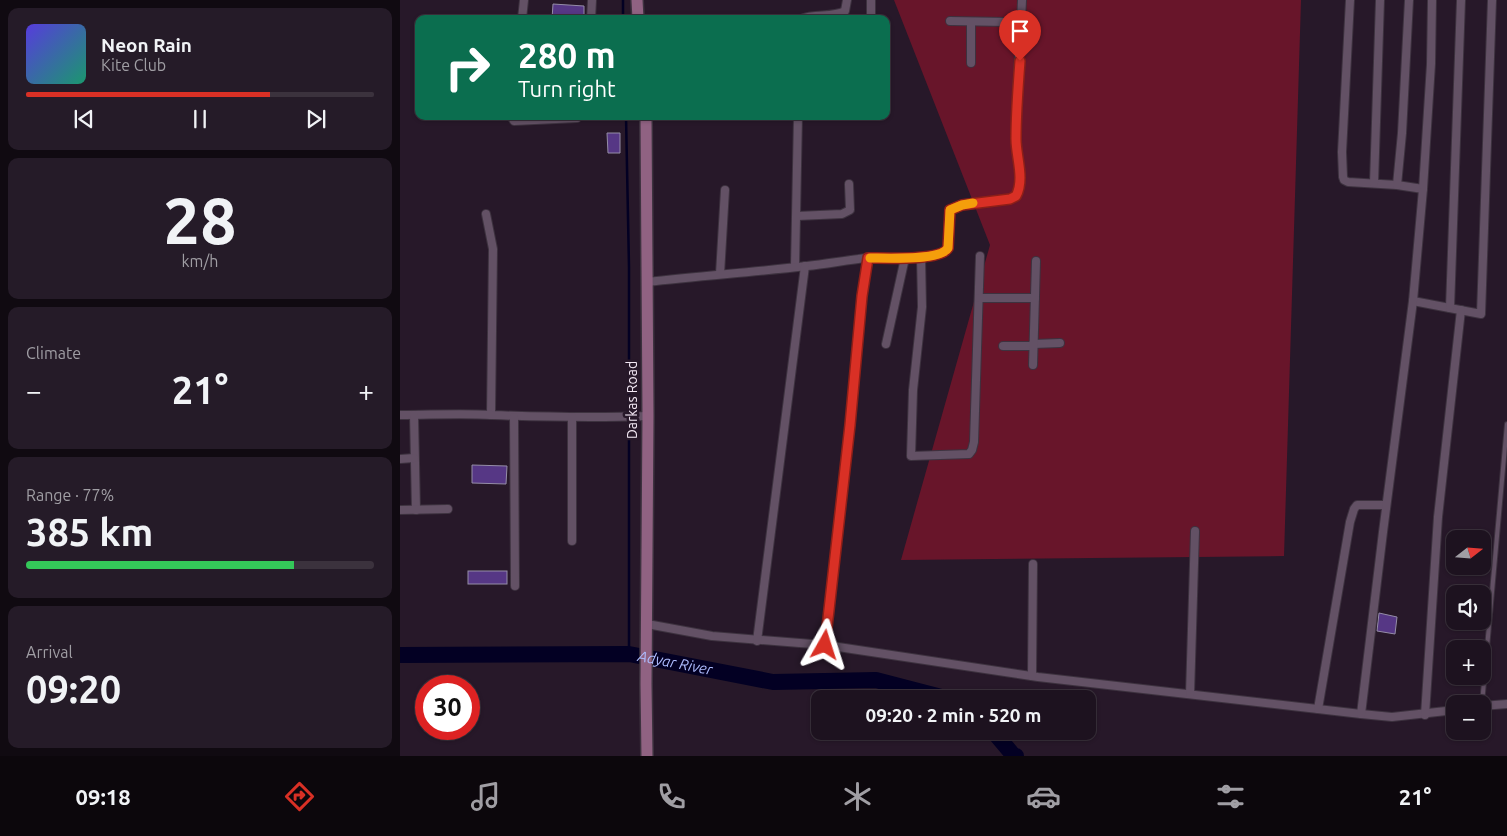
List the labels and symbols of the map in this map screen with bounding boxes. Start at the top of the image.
pin [999,10,1041,61]
street label: Darkas Road [624,361,640,439]
north arrow [1446,530,1491,575]
position arrow [798,618,850,670]
water label: Adyar River [635,647,715,678]
speed limit sign: 30 [415,675,480,740]

